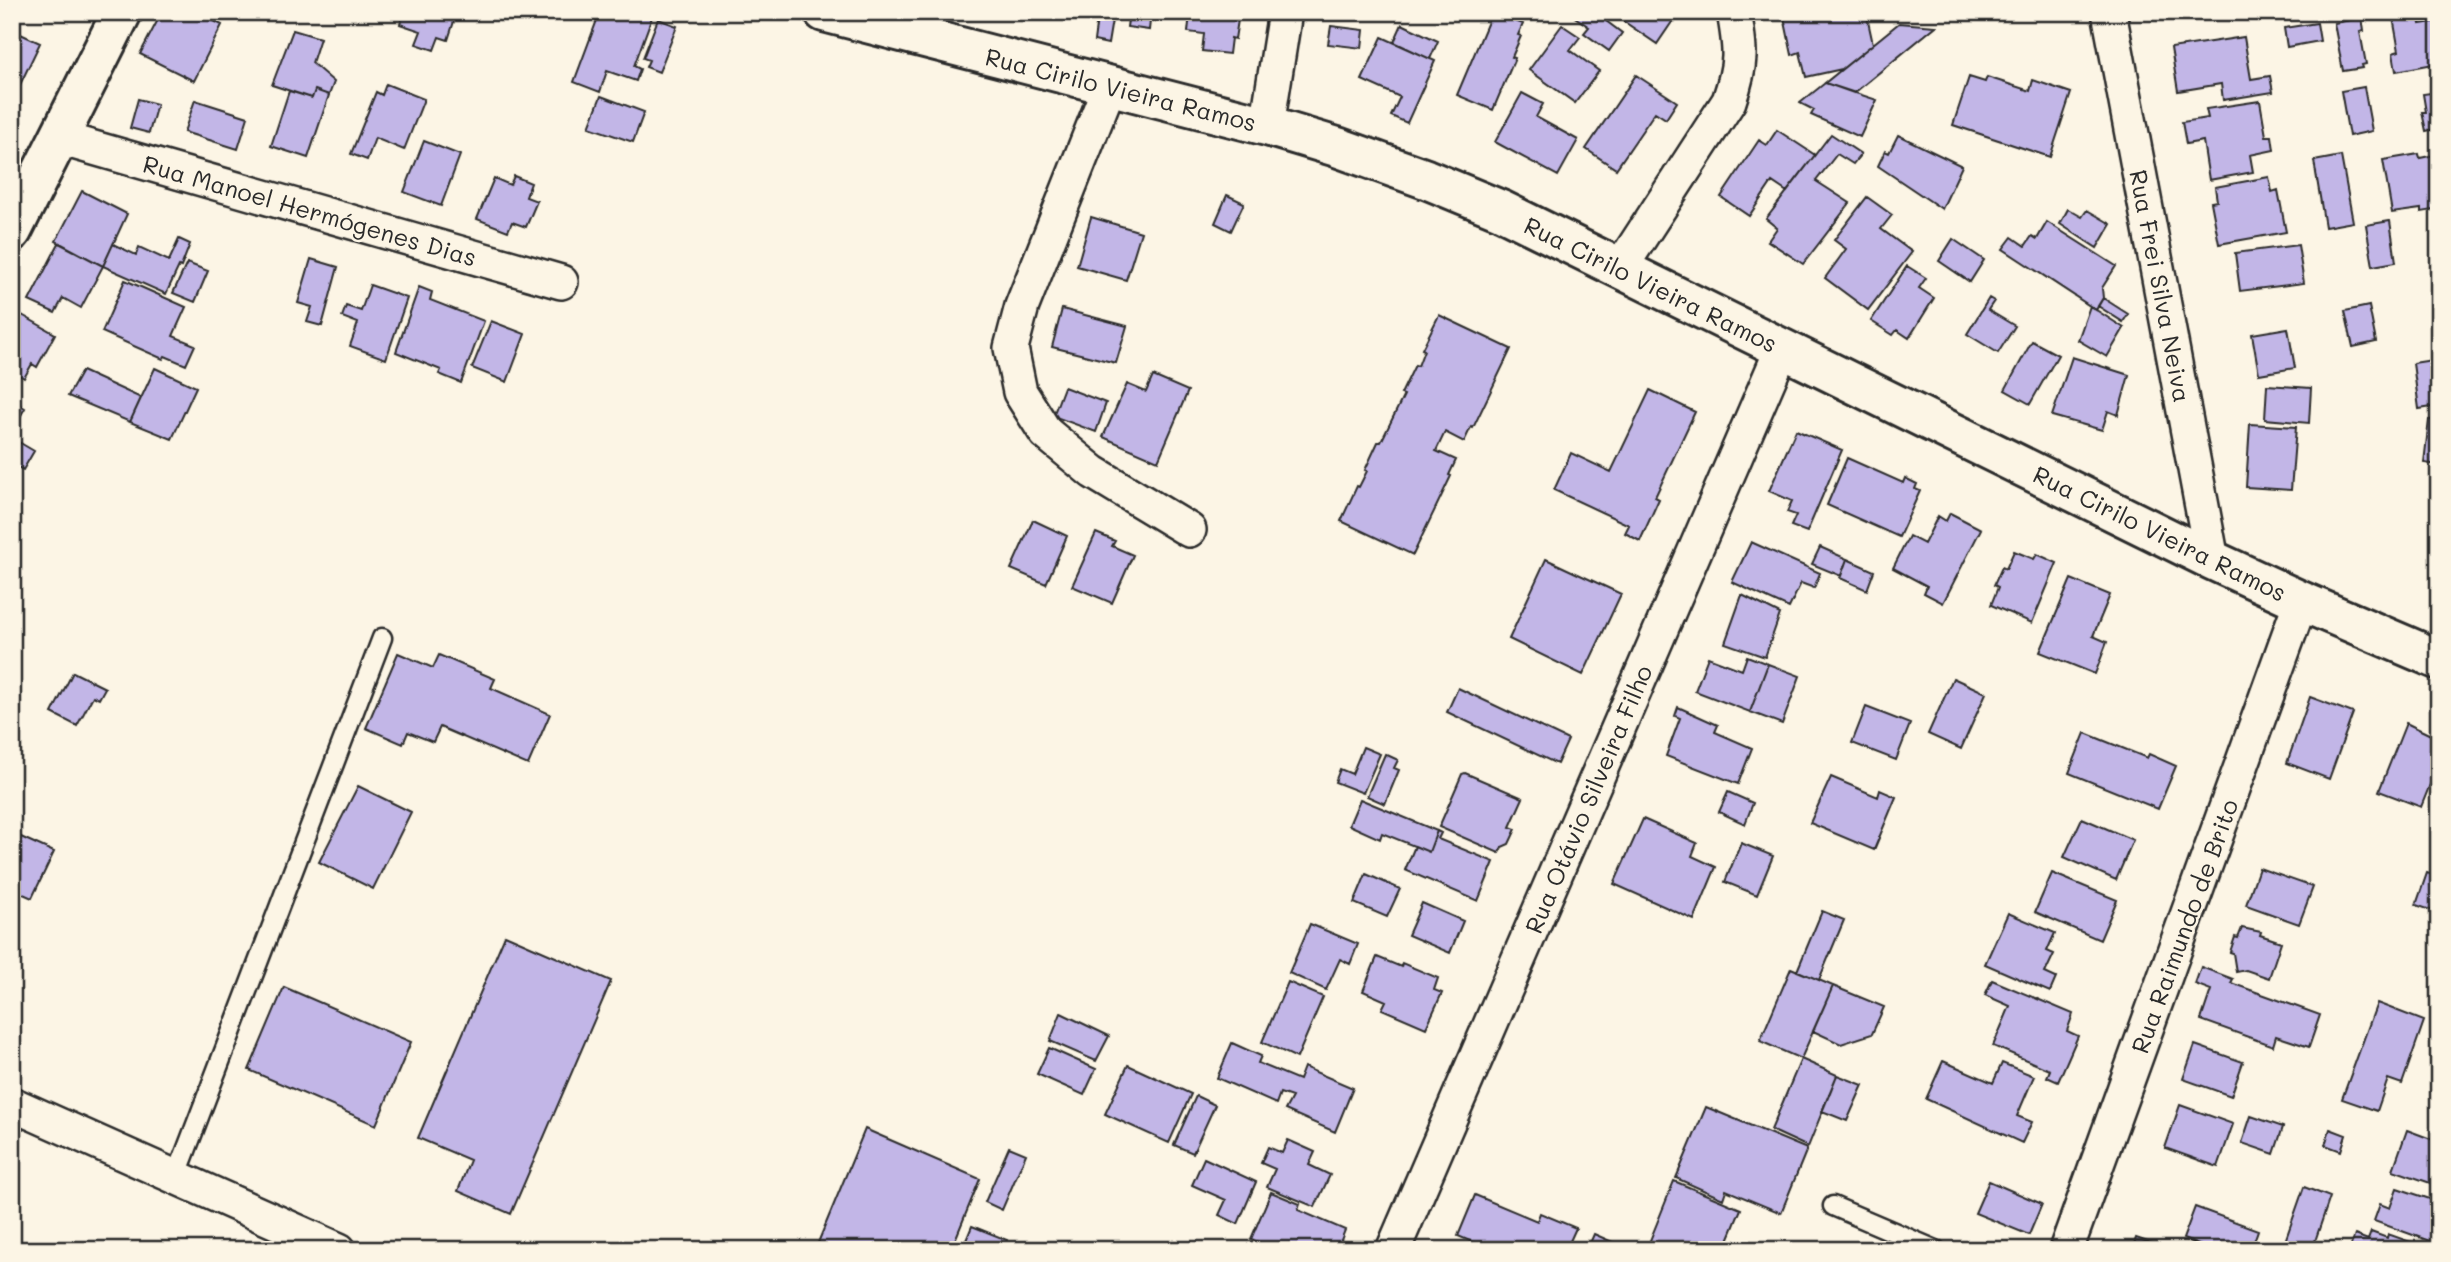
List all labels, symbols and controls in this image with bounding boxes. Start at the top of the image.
street label: Rua Cirilo Vieira Ramos [982,40,1260,138]
street label: Rua Manoel Hermógenes Dias [140,147,480,273]
street label: Rua Frei Silva Neiva [2123,167,2199,405]
street label: Rua Cirilo Vieira Ramos [1519,209,1783,359]
street label: Rua Cirilo Vieira Ramos [2028,458,2292,608]
street label: Rua Otávio Silveira Filho [1517,660,1659,938]
street label: Rua Raimundo de Brito [2124,795,2244,1057]

